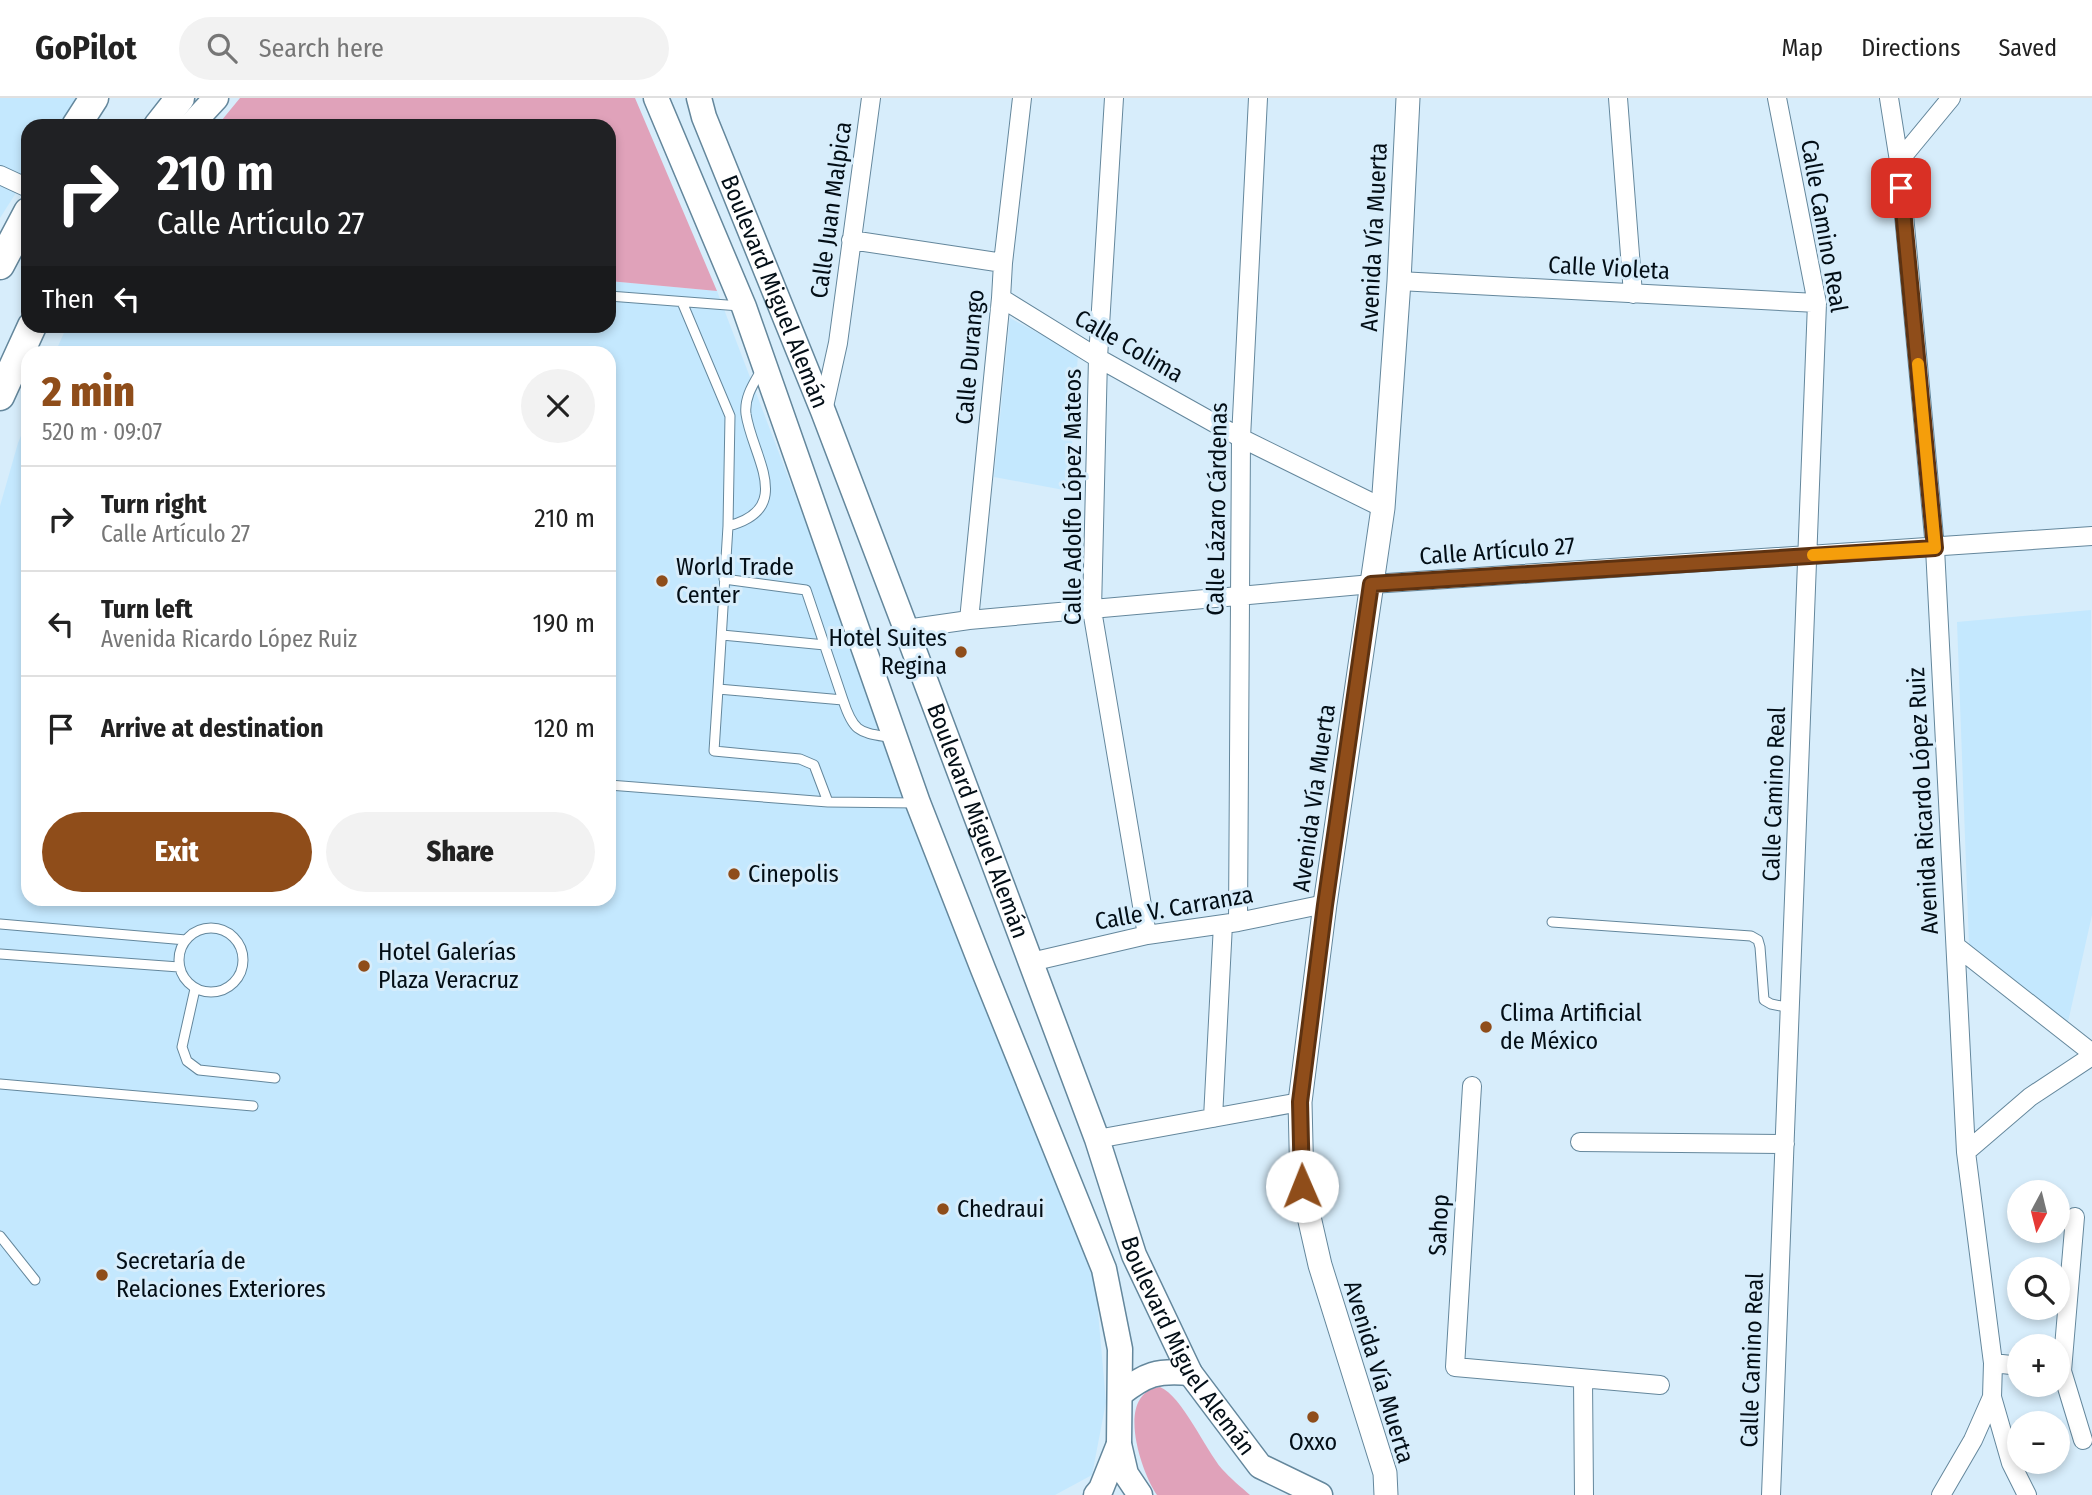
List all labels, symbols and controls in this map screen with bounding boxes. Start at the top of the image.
search box [179,17,669,80]
text: GoPilot [35,28,137,68]
icon: search [203,29,241,67]
text: Search here [259,33,384,64]
text: Map [1782,34,1823,62]
text: Directions [1861,34,1960,62]
text: Saved [1998,34,2057,62]
street label: Calle Juan Malpica [805,120,857,300]
street label: Calle Camino Real [1795,137,1853,315]
street label: Avenida Vía Muerta [1355,142,1393,332]
text: 210 m [157,144,274,203]
icon: right [42,147,133,238]
pin [1871,158,1931,218]
icon: arrive [1882,169,1920,207]
street label: Boulevard Miguel Alemán [715,171,834,412]
text: Calle Artículo 27 [157,204,365,242]
street label: Calle Violeta [1547,251,1671,285]
icon: left [108,280,146,318]
text: Then [42,284,94,315]
street label: Calle Durango [950,288,990,426]
street label: Calle Colima [1070,304,1188,388]
text: 2 min [42,367,135,417]
button: close [521,369,595,443]
street label: Calle Adolfo López Mateos [1059,369,1087,625]
street label: Calle Lázaro Cárdenas [1201,402,1233,616]
text: 520 m · 09:07 [42,418,162,446]
text: Turn right [101,489,207,520]
icon: right [42,500,80,538]
text: 210 m [534,503,595,534]
text: Calle Artículo 27 [101,520,250,548]
street label: Calle Artículo 27 [1418,532,1576,570]
place label: World Trade Center [676,553,794,609]
marker: World Trade Center [654,573,670,589]
text: Turn left [101,594,193,625]
icon: left [42,605,80,643]
text: 190 m [533,608,595,639]
place label: Hotel Suites Regina [828,624,947,680]
text: Avenida Ricardo López Ruiz [101,625,357,653]
marker: Hotel Suites Regina [953,644,969,660]
street label: Avenida Ricardo López Ruiz [1902,667,1944,935]
street label: Boulevard Miguel Alemán [921,699,1035,942]
street label: Avenida Vía Muerta [1287,702,1341,894]
street label: Calle Camino Real [1757,706,1791,882]
icon: arrive [42,710,80,748]
text: Arrive at destination [101,713,324,744]
text: 120 m [534,713,595,744]
button: Exit [42,812,312,892]
button: Share [326,812,595,892]
place label: Cinepolis [748,860,839,888]
marker: Cinepolis [726,866,742,882]
street label: Calle V. Carranza [1093,880,1255,936]
place label: Hotel Galerías Plaza Veracruz [378,938,518,994]
marker: Hotel Galerías Plaza Veracruz [356,958,372,974]
place label: Clima Artificial de México [1500,999,1642,1055]
marker: Clima Artificial de México [1478,1019,1494,1035]
position arrow [1265,1149,1339,1223]
north arrow [2007,1180,2070,1242]
map controls [2007,1180,2070,1474]
street label: Sahop [1423,1193,1455,1257]
place label: Chedraui [957,1195,1044,1223]
marker: Chedraui [935,1201,951,1217]
street label: Boulevard Miguel Alemán [1115,1233,1261,1461]
place label: Secretaría de Relaciones Exteriores [116,1247,326,1303]
button: search [2007,1257,2070,1320]
marker: Secretaría de Relaciones Exteriores [94,1267,110,1283]
street label: Calle Camino Real [1735,1272,1769,1448]
street label: Avenida Vía Muerta [1338,1277,1420,1467]
button: + [2007,1334,2070,1397]
marker: Oxxo [1305,1409,1321,1425]
button: − [2007,1411,2070,1474]
place label: Oxxo [1289,1428,1337,1456]

